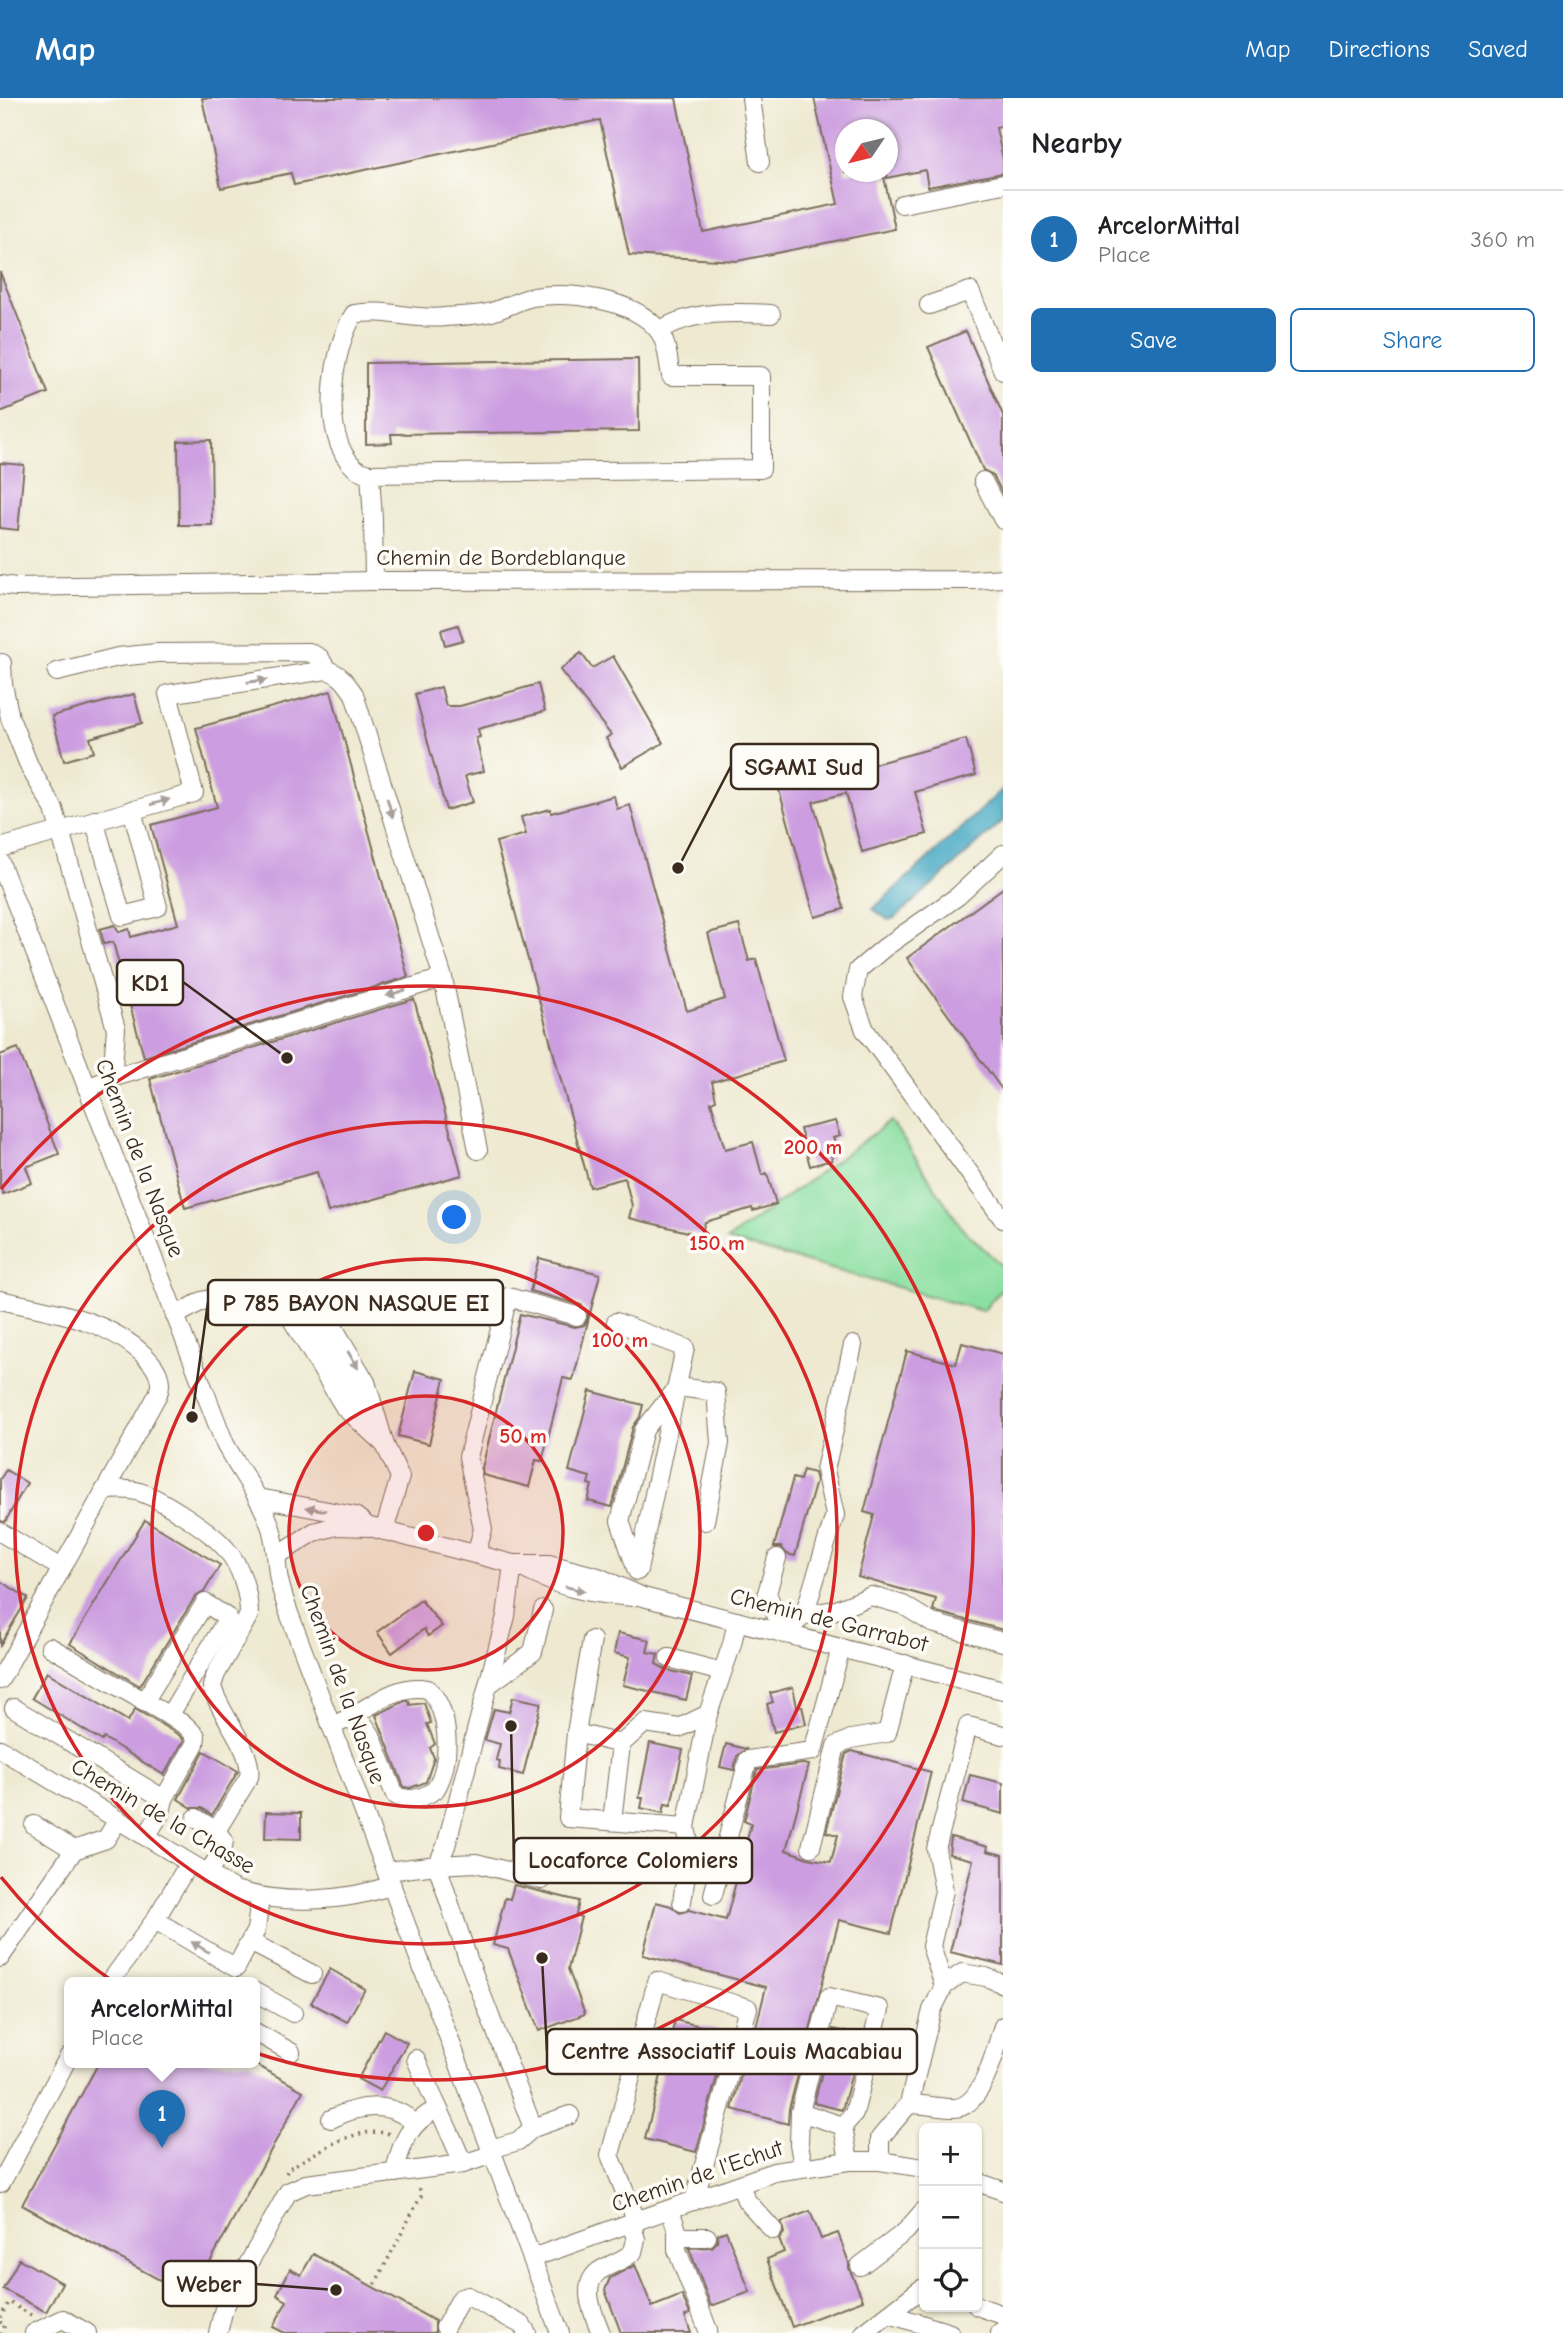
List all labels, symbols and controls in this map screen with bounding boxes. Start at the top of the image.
text: Map [35,30,96,68]
text: Map [1245,35,1291,63]
text: Directions [1329,35,1430,63]
text: Saved [1468,35,1528,63]
north arrow [835,119,898,182]
text: Nearby [1031,126,1122,161]
text: ArcelorMittal [1098,211,1240,241]
text: 1 [1049,226,1059,253]
text: 360 m [1470,226,1535,253]
text: Place [1098,241,1150,268]
button: Save [1031,308,1276,372]
button: Share [1290,308,1535,372]
street label: Chemin de Bordeblanque [376,544,626,571]
one-way arrow [246,675,268,686]
callout: SGAMI Sud [731,744,878,789]
text: SGAMI Sud [745,753,863,781]
one-way arrow [149,796,171,807]
one-way arrow [386,798,396,819]
callout: KD1 [117,960,183,1005]
text: KD1 [131,969,169,997]
one-way arrow [385,988,406,998]
street label: Chemin de la Nasque [90,1055,190,1261]
text: 200 m [784,1135,842,1159]
your location [437,1200,471,1234]
text: 150 m [689,1231,745,1255]
callout: P 785 BAYON NASQUE EI [208,1280,503,1325]
text: P 785 BAYON NASQUE EI [223,1289,489,1317]
text: 100 m [592,1328,648,1352]
one-way arrow [347,1350,359,1369]
text: 50 m [499,1424,547,1448]
one-way arrow [305,1504,327,1515]
centre of rings [414,1521,438,1545]
street label: Chemin de la Nasque [294,1581,392,1787]
street label: Chemin de Garrabot [727,1582,932,1658]
one-way arrow [565,1584,587,1595]
street label: Chemin de la Chasse [66,1752,260,1880]
callout: Locaforce Colomiers [514,1838,752,1883]
text: Locaforce Colomiers [528,1846,738,1874]
one-way arrow [191,1940,210,1953]
popup [64,1977,260,2068]
text: ArcelorMittal [91,1994,233,2024]
text: Place [91,2024,143,2051]
callout: Centre Associatif Louis Macabiau [547,2029,917,2074]
text: Centre Associatif Louis Macabiau [561,2037,903,2065]
pin: 1 [139,2090,185,2148]
map controls [919,2123,982,2312]
button: + [919,2123,982,2186]
street label: Chemin de l'Echut [608,2134,787,2218]
button: − [919,2186,982,2249]
button: locate [919,2249,982,2312]
callout: Weber [163,2261,256,2306]
text: Weber [177,2270,242,2298]

